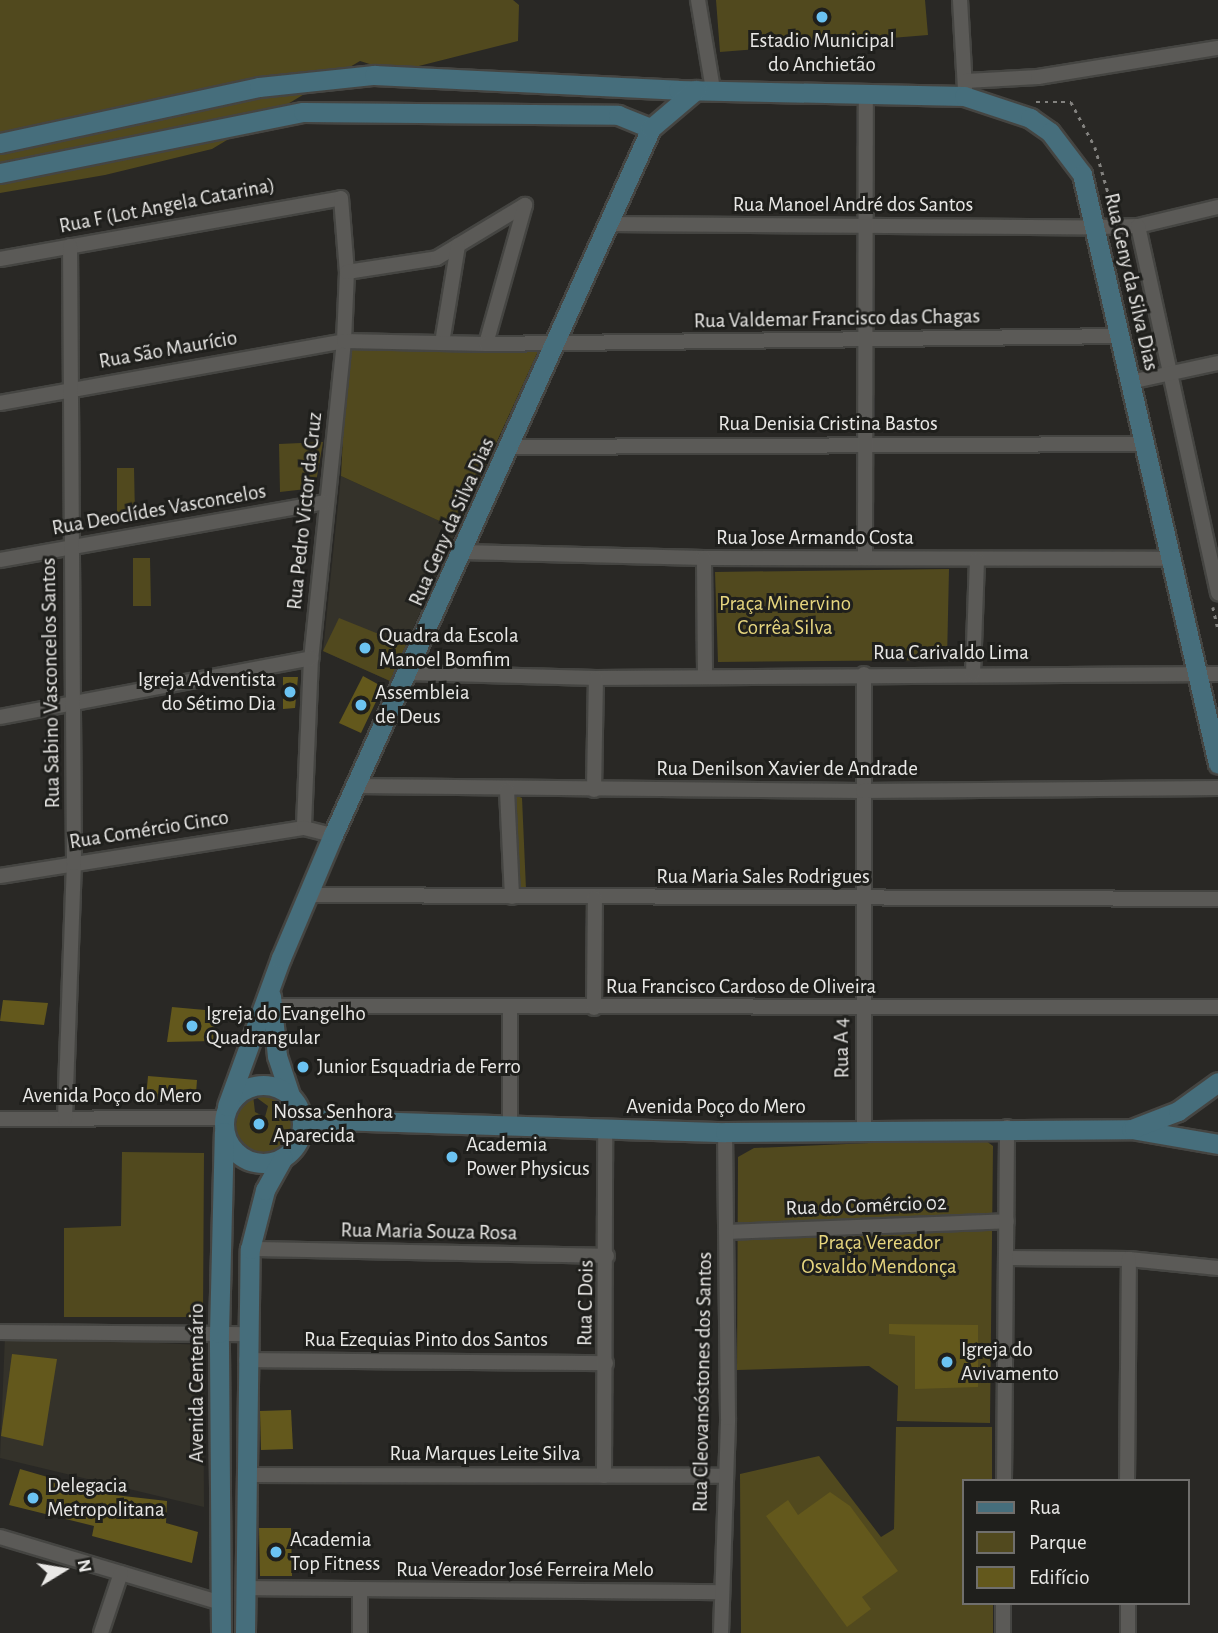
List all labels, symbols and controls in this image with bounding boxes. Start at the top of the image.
marker: Estadio Municipal do Anchietão [814,9,830,25]
place label: Estadio Municipal do Anchietão [749,28,895,78]
street label: Rua F (Lot Angela Catarina) [57,173,277,239]
street label: Rua Geny da Silva Dias [1098,191,1164,373]
street label: Rua Manoel André dos Santos [733,192,973,218]
street label: Rua Valdemar Francisco das Chagas [693,304,981,334]
street label: Rua São Maurício [97,325,239,375]
street label: Rua Pedro Victor da Cruz [282,411,328,611]
street label: Rua Denisia Cristina Bastos [718,411,938,437]
street label: Rua Geny da Silva Dias [404,434,500,610]
street label: Rua Deoclídes Vasconcelos [50,479,268,541]
street label: Rua Jose Armando Costa [716,525,914,551]
street label: Rua Sabino Vasconcelos Santos [36,557,66,809]
park label: Praça Minervino Corrêa Silva [719,591,851,641]
place label: Quadra da Escola Manoel Bomfim [379,623,519,673]
marker: Quadra da Escola Manoel Bomfim [357,640,373,656]
street label: Rua Carivaldo Lima [873,640,1029,666]
place label: Igreja Adventista do Sétimo Dia [138,667,276,717]
place label: Assembleia de Deus [375,680,470,730]
marker: Igreja Adventista do Sétimo Dia [282,684,298,700]
marker: Assembleia de Deus [353,697,369,713]
street label: Rua Denilson Xavier de Andrade [656,756,918,782]
street label: Rua Comércio Cinco [67,805,231,855]
street label: Rua Maria Sales Rodrigues [656,864,870,890]
street label: Rua Francisco Cardoso de Oliveira [606,974,876,1000]
place label: Igreja do Evangelho Quadrangular [206,1001,366,1051]
street label: Rua A 4 [829,1017,855,1079]
marker: Igreja do Evangelho Quadrangular [184,1018,200,1034]
place label: Junior Esquadria de Ferro [317,1054,521,1080]
marker: Junior Esquadria de Ferro [295,1059,311,1075]
street label: Avenida Poço do Mero [22,1083,202,1109]
street label: Avenida Poço do Mero [626,1094,806,1120]
place label: Nossa Senhora Aparecida [273,1099,393,1149]
marker: Nossa Senhora Aparecida [251,1116,267,1132]
place label: Academia Power Physicus [466,1132,590,1182]
marker: Academia Power Physicus [444,1149,460,1165]
street label: Rua do Comércio 02 [785,1191,947,1221]
street label: Rua Maria Souza Rosa [340,1218,518,1246]
park label: Praça Vereador Osvaldo Mendonça [801,1230,957,1280]
street label: Rua Cleovansóstones dos Santos [688,1251,718,1513]
street label: Rua C Dois [573,1260,599,1346]
street label: Avenida Centenário [184,1303,210,1463]
street label: Rua Ezequias Pinto dos Santos [304,1327,548,1353]
place label: Igreja do Avivamento [961,1337,1059,1387]
marker: Igreja do Avivamento [939,1354,955,1370]
street label: Rua Marques Leite Silva [389,1441,581,1467]
place label: Delegacia Metropolitana [47,1473,165,1523]
legend [962,1479,1190,1605]
marker: Delegacia Metropolitana [25,1490,41,1506]
text: Rua [1029,1497,1061,1518]
place label: Academia Top Fitness [290,1527,380,1577]
text: Parque [1029,1532,1087,1553]
north arrow [28,1535,98,1605]
marker: Academia Top Fitness [268,1544,284,1560]
street label: Rua Vereador José Ferreira Melo [396,1557,654,1583]
text: N [74,1558,95,1574]
text: Edifício [1029,1567,1089,1588]

